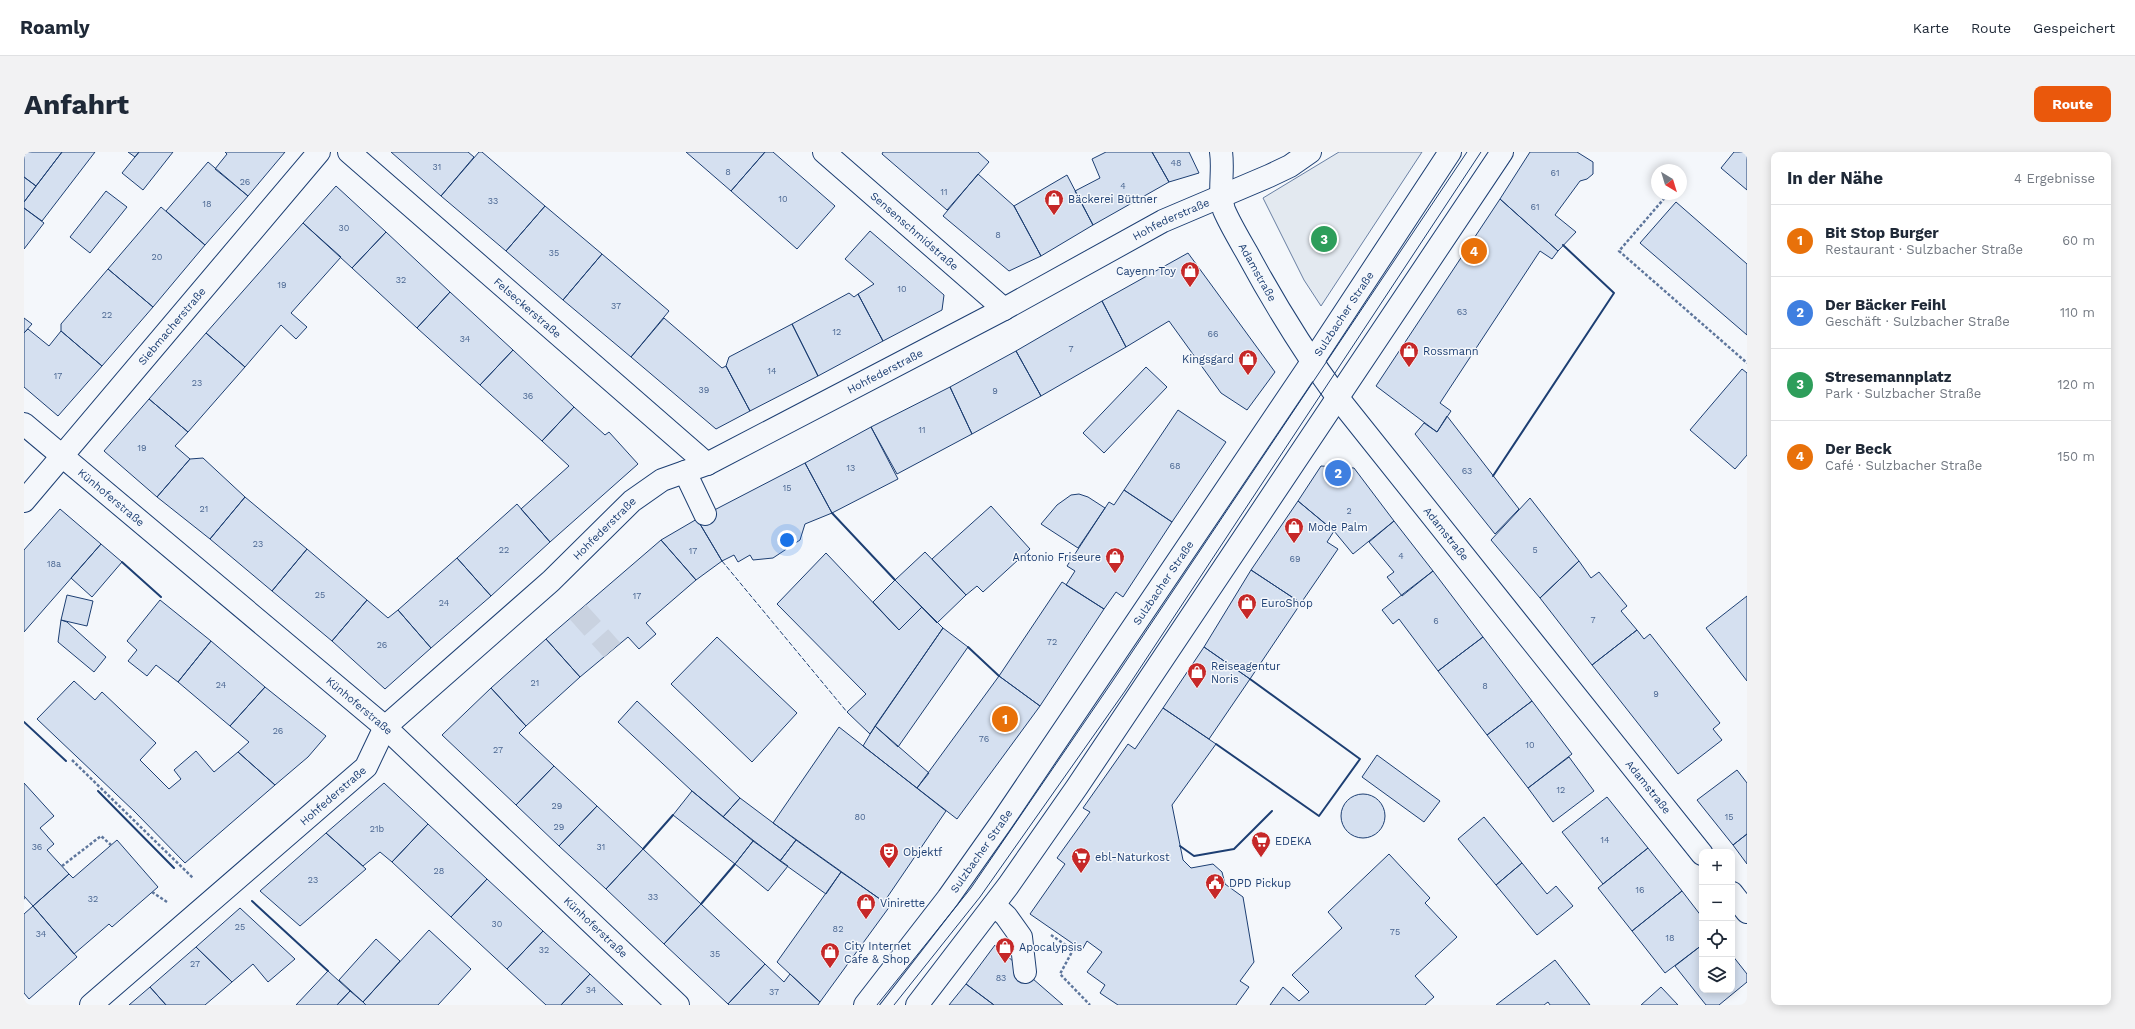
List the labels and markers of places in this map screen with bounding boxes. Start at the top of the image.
shop icon: Bäckerei Büttner [1043,188,1065,216]
place label: Bäckerei Büttner [1068,193,1158,206]
pin: 3 [1311,224,1337,254]
pin: 4 [1461,236,1487,266]
shop icon: Cayenn Toy [1179,260,1201,288]
place label: Cayenn Toy [1116,265,1176,278]
shop icon: Rossmann [1398,340,1420,368]
place label: Rossmann [1423,345,1479,358]
shop icon: Kingsgard [1237,348,1259,376]
place label: Kingsgard [1182,353,1234,366]
pin: 2 [1325,458,1351,488]
shop icon: Mode Palm [1283,516,1305,544]
place label: Mode Palm [1308,521,1368,534]
shop icon: Antonio Friseure [1104,546,1126,574]
place label: Antonio Friseure [1012,551,1101,564]
shop icon: EuroShop [1236,592,1258,620]
place label: EuroShop [1261,597,1313,610]
place label: Reiseagentur Noris [1211,660,1281,686]
shop icon: Reiseagentur Noris [1186,661,1208,689]
pin: 1 [992,704,1018,734]
supermarket icon: EDEKA [1250,830,1272,858]
place label: EDEKA [1275,835,1311,848]
theatre icon: Objektf [878,841,900,869]
place label: Objektf [903,846,943,859]
supermarket icon: ebl-Naturkost [1070,846,1092,874]
place label: ebl-Naturkost [1095,851,1170,864]
public building icon: DPD Pickup [1204,872,1226,900]
place label: DPD Pickup [1229,877,1291,890]
shop icon: Vinirette [855,892,877,920]
place label: Vinirette [880,897,925,910]
shop icon: Apocalypsis [994,936,1016,964]
place label: City Internet Cafe & Shop [844,940,912,966]
shop icon: City Internet Cafe & Shop [819,941,841,969]
place label: Apocalypsis [1019,941,1083,954]

